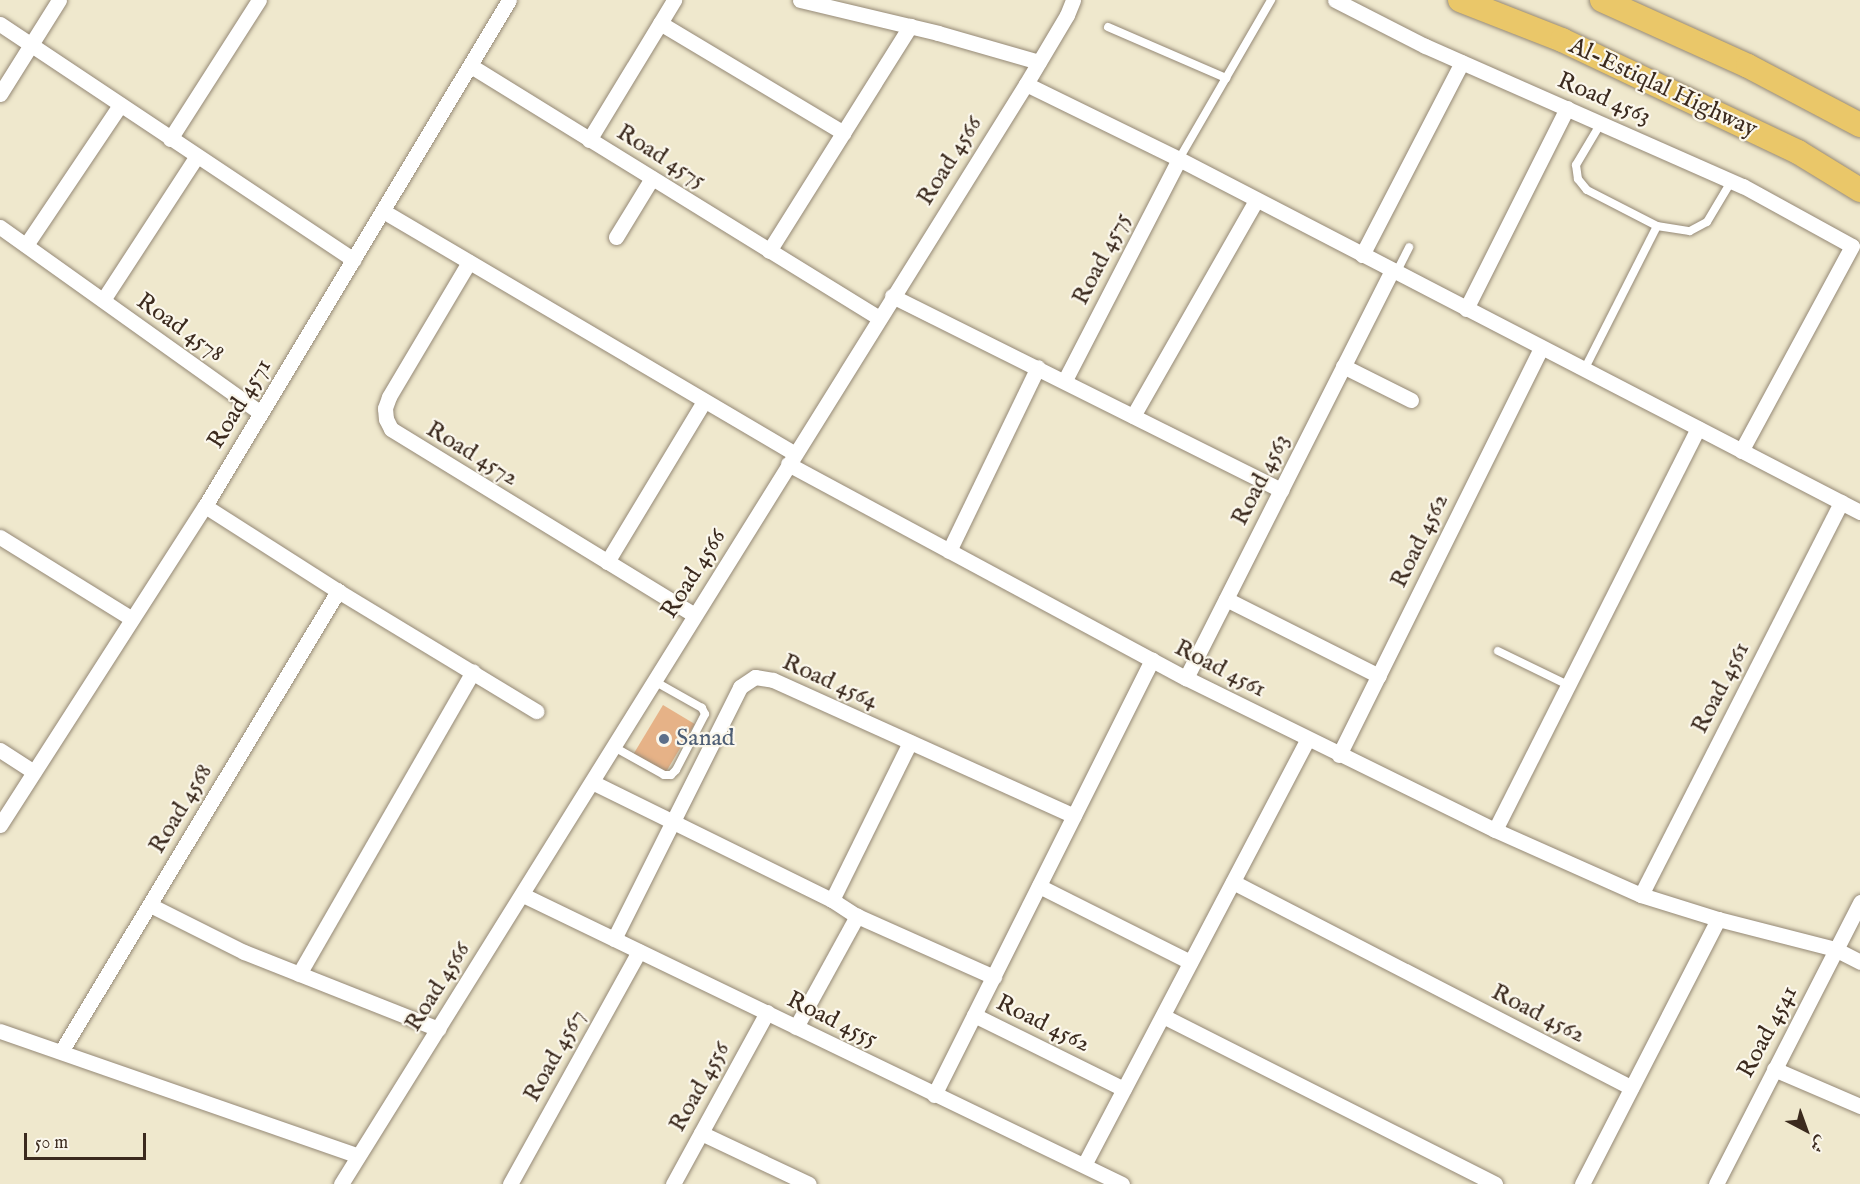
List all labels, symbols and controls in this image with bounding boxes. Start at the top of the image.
street label: Al-Estiqlal Highway [1564,32,1762,144]
street label: Road 4563 [1553,66,1655,132]
street label: Road 4566 [911,111,989,211]
street label: Road 4575 [611,118,711,196]
street label: Road 4575 [1067,208,1137,310]
street label: Road 4578 [131,287,229,369]
street label: Road 4571 [202,354,278,454]
street label: Road 4572 [421,415,523,493]
street label: Road 4563 [1226,429,1296,531]
street label: Road 4562 [1385,489,1455,593]
street label: Road 4566 [655,524,733,624]
street label: Road 4561 [1169,634,1271,704]
street label: Road 4561 [1686,637,1756,739]
street label: Road 4564 [778,648,882,716]
place label: Sanad [676,725,735,753]
marker: Sanad [657,732,671,746]
street label: Road 4568 [143,759,219,859]
street label: Road 4566 [399,937,477,1037]
street label: Road 4562 [1486,978,1590,1050]
street label: Road 4541 [1732,981,1804,1083]
street label: Road 4555 [782,986,882,1054]
street label: Road 4562 [991,989,1095,1059]
street label: Road 4567 [518,1005,592,1107]
street label: Road 4556 [664,1037,736,1137]
north arrow [1776,1100,1836,1160]
scale bar [27,1121,148,1159]
text: ش [1805,1131,1830,1156]
text: 50 m [35,1132,68,1155]

